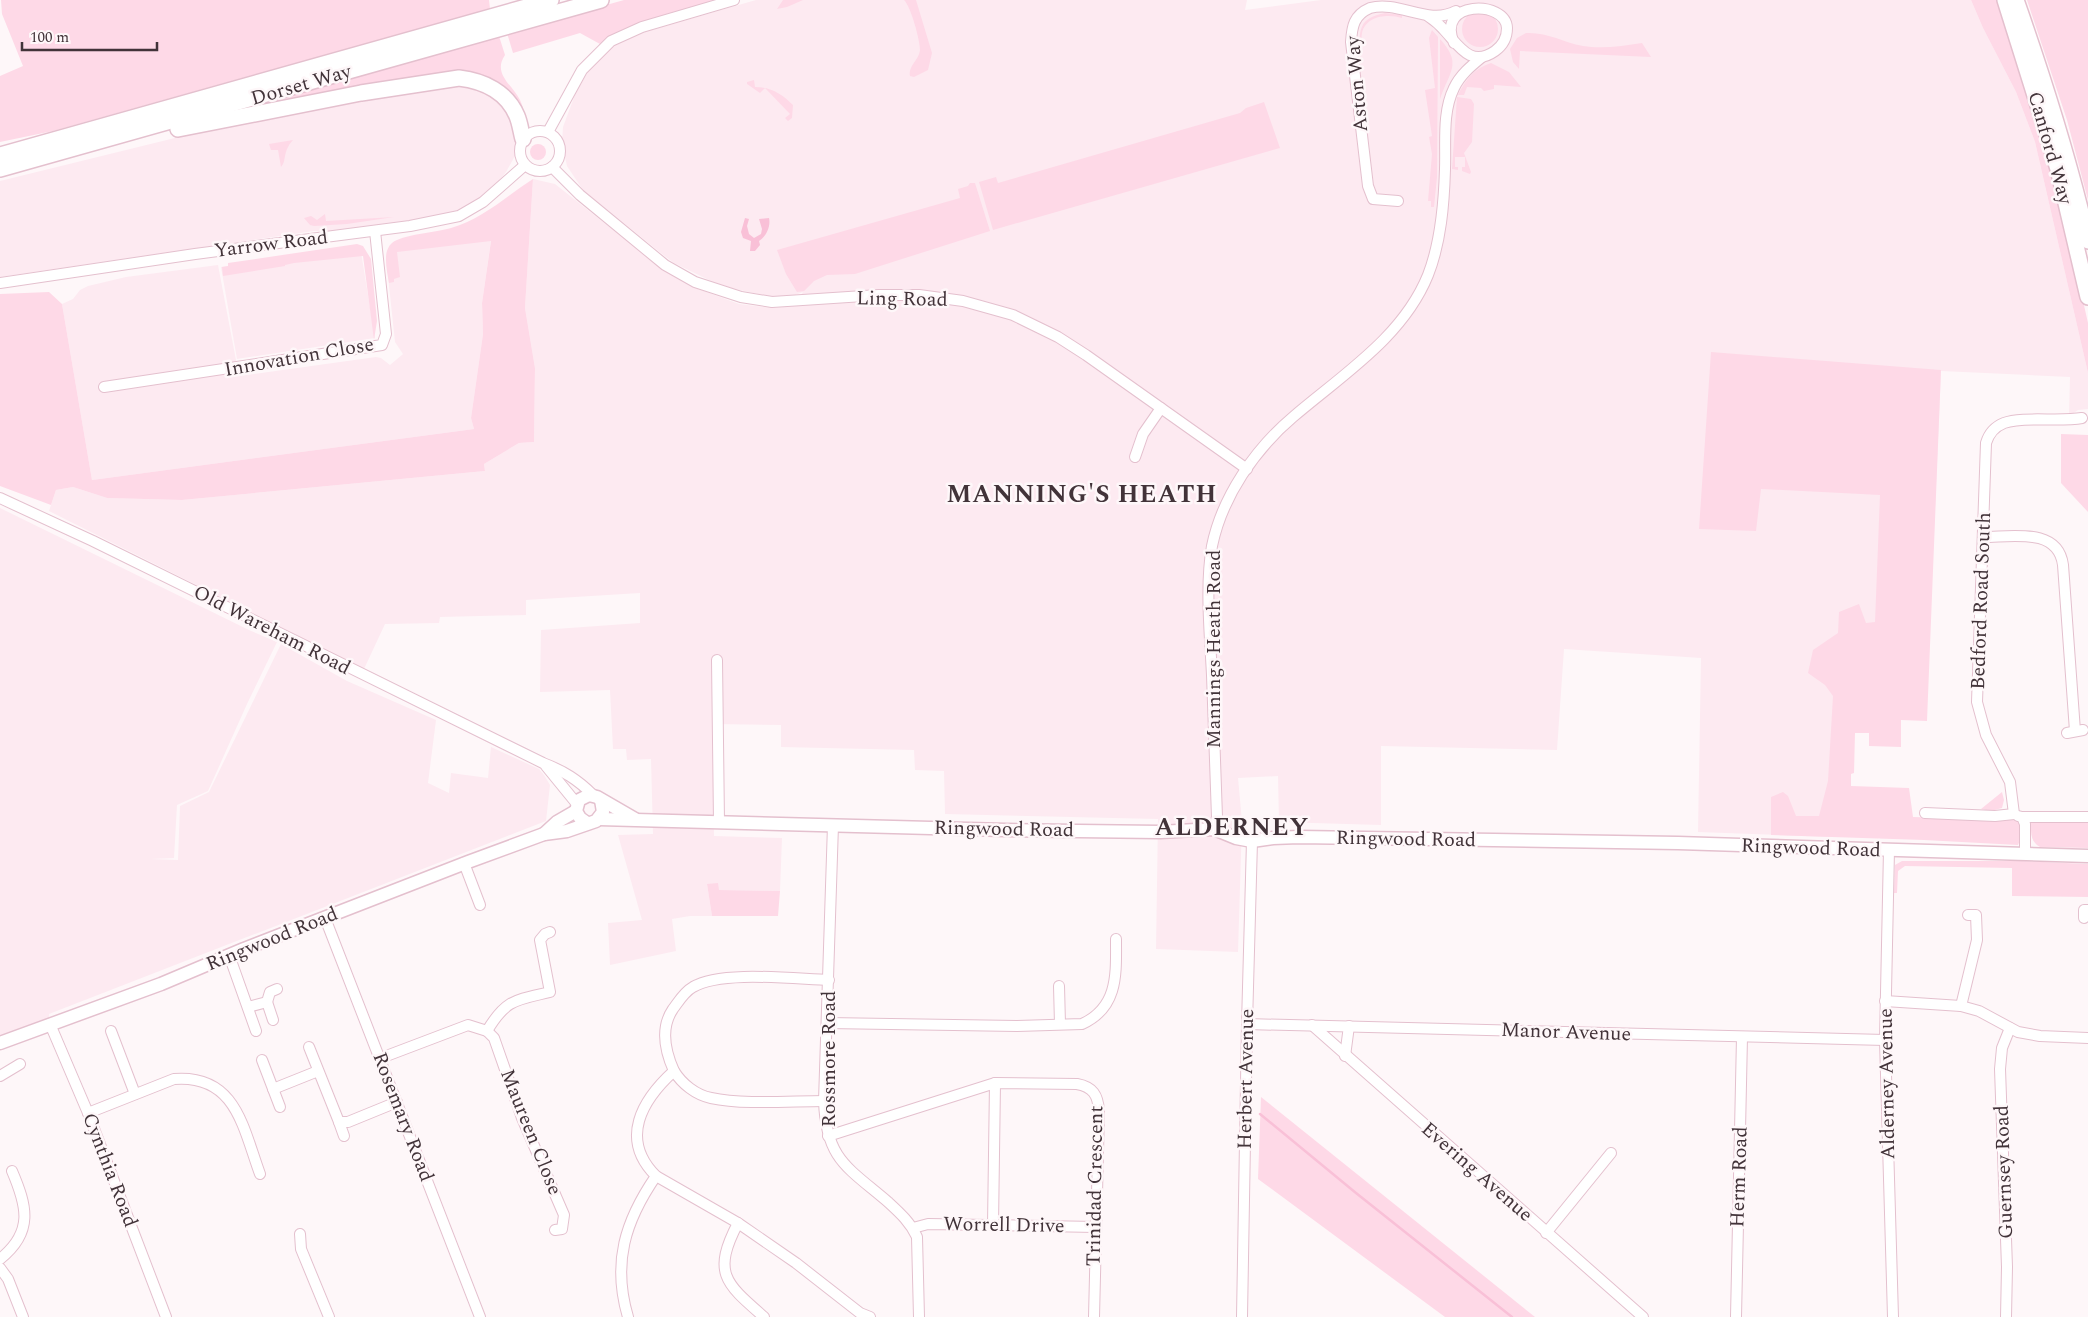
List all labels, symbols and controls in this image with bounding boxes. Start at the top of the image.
scale bar [22,20,158,52]
text: 100 m [30,26,69,49]
street label: Aston Way [1338,33,1376,133]
street label: Dorset Way [247,56,356,114]
street label: Canford Way [2020,88,2081,209]
street label: Yarrow Road [212,222,330,266]
street label: Ling Road [856,283,948,315]
street label: Innovation Close [222,329,376,385]
district label: MANNING'S HEATH [946,476,1218,514]
street label: Bedford Road South [1963,512,1999,690]
street label: Mannings Heath Road [1199,550,1229,748]
street label: Old Wareham Road [188,577,356,683]
district label: ALDERNEY [1155,809,1309,847]
street label: Ringwood Road [934,813,1074,845]
street label: Ringwood Road [1336,823,1476,855]
street label: Ringwood Road [1740,831,1882,865]
street label: Ringwood Road [201,899,343,979]
street label: Rossmore Road [814,991,844,1127]
street label: Herbert Avenue [1230,1008,1262,1150]
street label: Alderney Avenue [1871,1008,1903,1160]
street label: Manor Avenue [1500,1015,1632,1049]
street label: Rosemary Road [364,1048,442,1186]
street label: Maureen Close [492,1064,570,1200]
street label: Trinidad Crescent [1079,1105,1111,1267]
street label: Guernsey Road [1987,1105,2021,1239]
street label: Cynthia Road [74,1108,146,1232]
street label: Evering Avenue [1414,1115,1540,1229]
street label: Herm Road [1722,1126,1756,1228]
street label: Worrell Drive [943,1209,1065,1241]

